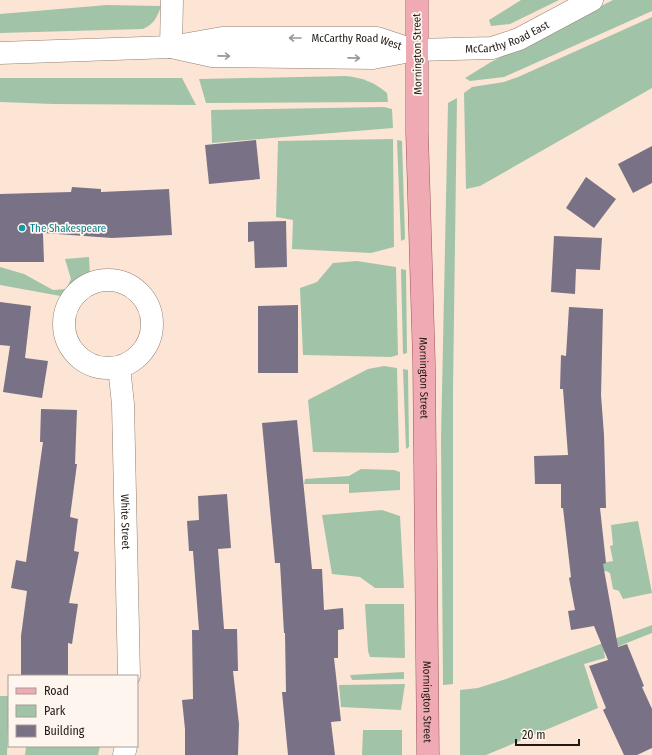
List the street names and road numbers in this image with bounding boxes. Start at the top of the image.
street label: Mornington Street [410,13,425,95]
street label: McCarthy Road East [465,18,552,56]
street label: McCarthy Road West [311,32,404,53]
street label: Mornington Street [416,337,431,419]
street label: White Street [118,494,132,550]
street label: Mornington Street [420,661,434,743]

